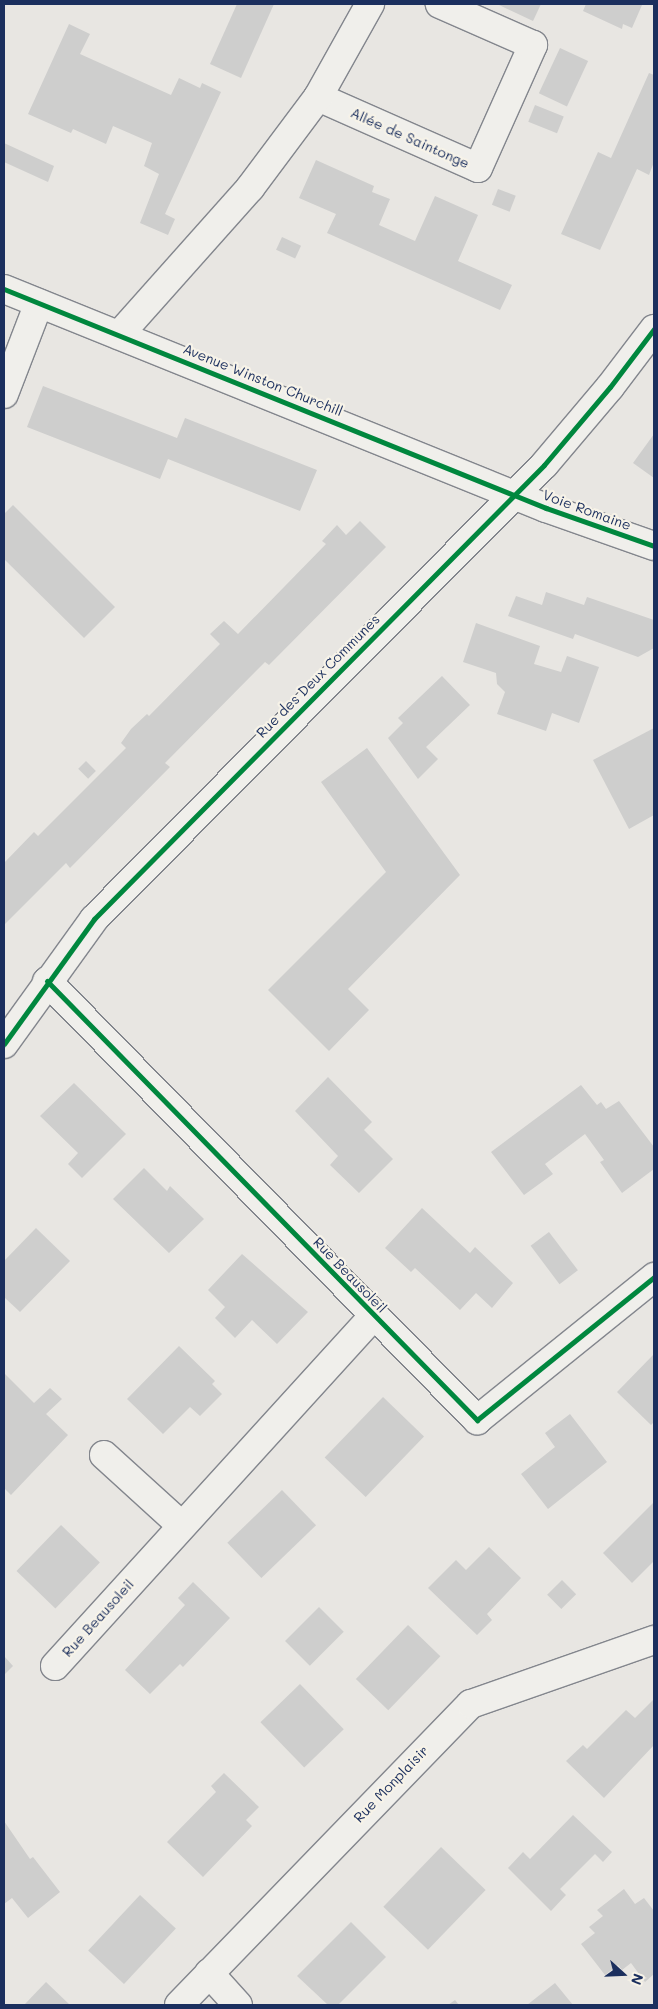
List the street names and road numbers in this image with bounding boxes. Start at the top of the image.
street label: Allée de Saintonge [348,104,472,172]
street label: Avenue Winston Churchill [181,340,345,420]
street label: Voie Romaine [541,486,633,534]
street label: Rue des Deux Communes [253,611,383,741]
street label: Rue Beausoleil [310,1234,390,1316]
street label: Rue Beausoleil [59,1576,137,1660]
street label: Rue Monplaisir [350,1742,432,1826]

